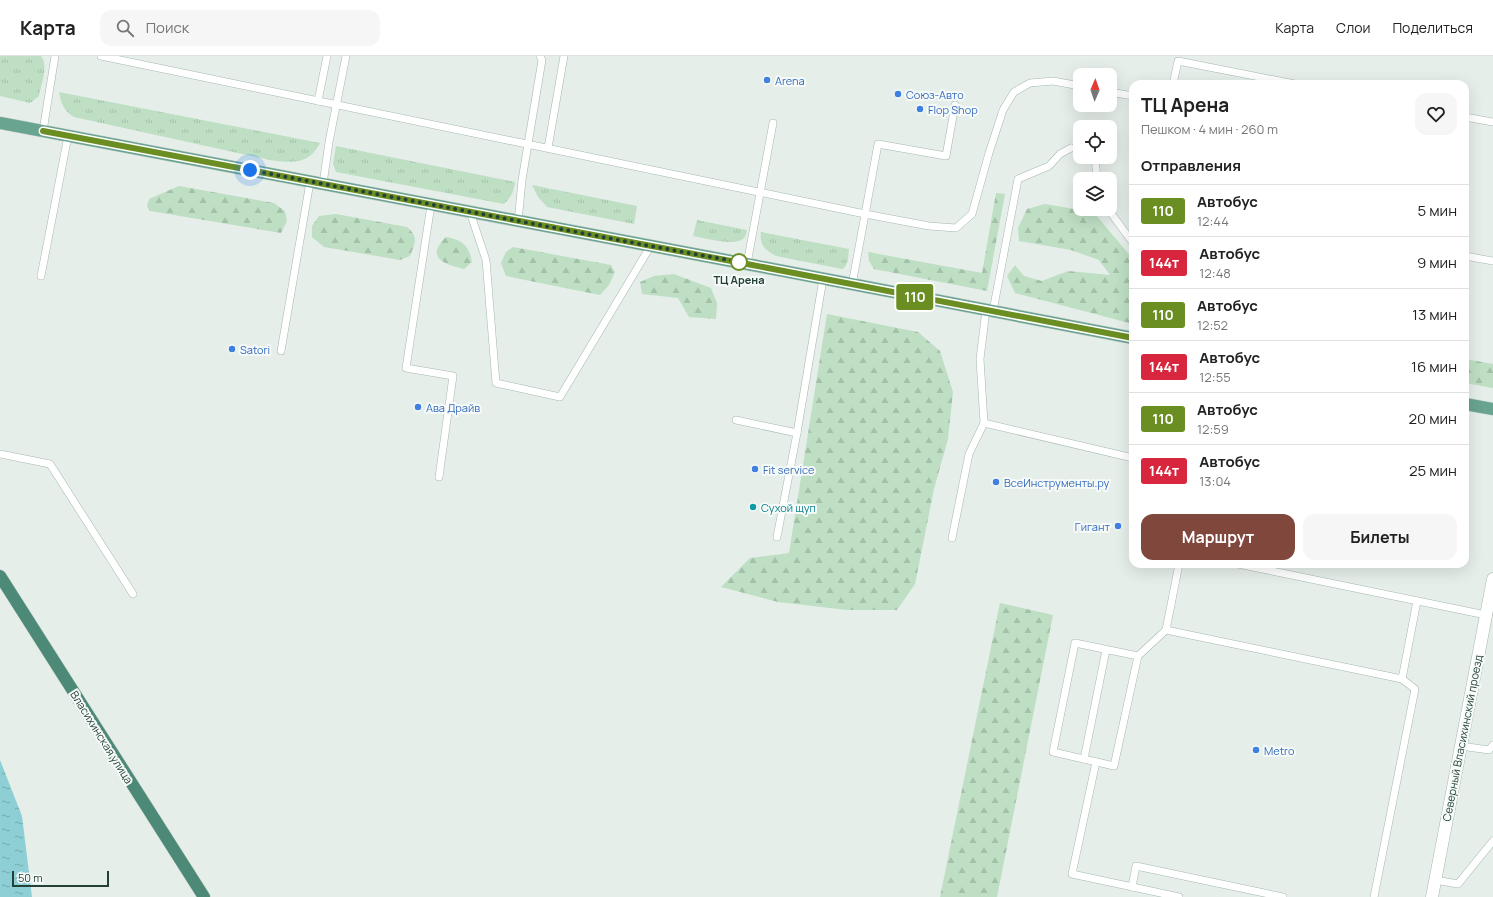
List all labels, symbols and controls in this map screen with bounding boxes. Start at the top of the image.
search box [100,10,380,46]
text: Карта [20,15,76,41]
icon: search [114,17,136,39]
text: Поиск [146,17,189,38]
text: Карта [1275,18,1314,37]
text: Слои [1336,18,1370,37]
text: Поделиться [1392,18,1473,37]
north arrow [1073,68,1117,112]
map controls [1073,68,1117,216]
place label: Arena [775,73,805,88]
marker: Arena [762,75,772,85]
place label: Союз-Авто [906,87,964,102]
marker: Союз-Авто [893,89,903,99]
text: ТЦ Арена [1141,92,1229,118]
button: heart [1415,93,1457,135]
place label: Flop Shop [928,102,978,117]
marker: Flop Shop [915,104,925,114]
button: locate [1073,120,1117,164]
text: Пешком · 4 мин · 260 m [1141,120,1278,138]
text: Отправления [1141,155,1241,176]
your location [240,160,260,180]
button: layers [1073,172,1117,216]
text: Автобус [1197,191,1258,212]
text: 5 мин [1418,200,1457,221]
text: 110 [1152,201,1174,220]
text: 12:44 [1197,212,1229,230]
text: Автобус [1199,243,1260,264]
text: 9 мин [1417,252,1457,273]
marker: ТЦ Арена [730,253,748,271]
text: 144т [1149,253,1179,272]
text: 12:48 [1199,264,1231,282]
place label: ТЦ Арена [713,272,765,287]
line badge: 110 [892,284,938,310]
text: 110 [904,287,926,306]
text: Автобус [1197,295,1258,316]
text: 13 мин [1412,304,1457,325]
text: 110 [1152,305,1174,324]
text: 12:52 [1197,316,1228,334]
place label: Satori [240,342,270,357]
marker: Satori [227,344,237,354]
text: Автобус [1199,347,1260,368]
text: 16 мин [1411,356,1457,377]
text: 144т [1149,357,1179,376]
text: 12:55 [1199,368,1231,386]
text: Автобус [1197,399,1258,420]
place label: Ава Драйв [426,400,480,415]
marker: Ава Драйв [413,402,423,412]
text: 20 мин [1409,408,1457,429]
text: 110 [1152,409,1174,428]
text: 12:59 [1197,420,1229,438]
text: Автобус [1199,451,1260,472]
text: 25 мин [1409,460,1457,481]
text: 144т [1149,461,1179,480]
place label: Fit service [763,462,815,477]
marker: Fit service [750,464,760,474]
text: 13:04 [1199,472,1231,490]
place label: ВсеИнструменты.ру [1004,475,1109,490]
marker: ВсеИнструменты.ру [991,477,1001,487]
place label: Сухой щуп [761,500,816,515]
marker: Сухой щуп [748,502,758,512]
button: Маршрут [1141,514,1295,560]
button: Билеты [1303,514,1457,560]
place label: Гигант [1075,519,1110,534]
marker: Гигант [1113,521,1123,531]
street label: Северный Власихинский проезд [1438,653,1486,823]
street label: Власихинская улица [67,688,137,786]
place label: Metro [1264,743,1295,758]
marker: Metro [1251,745,1261,755]
scale bar [12,869,109,888]
text: 50 m [18,870,43,885]

